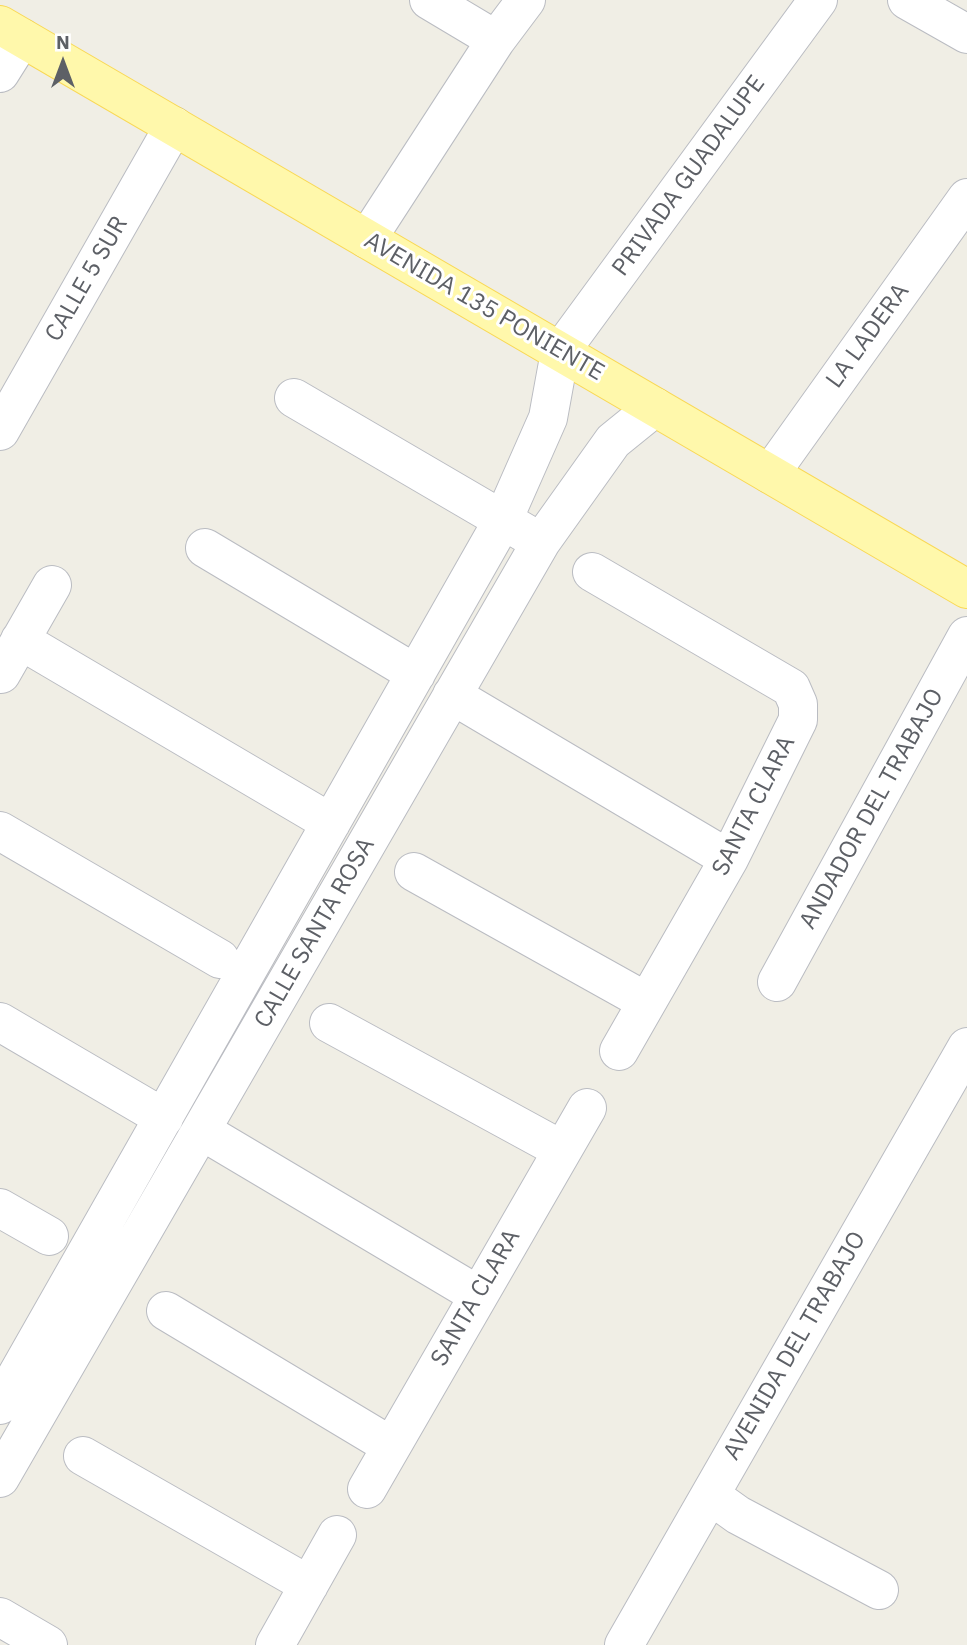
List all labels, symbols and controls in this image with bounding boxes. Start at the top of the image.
north arrow [28,28,98,98]
text: N [56,30,70,54]
street label: PRIVADA GUADALUPE [607,70,771,282]
street label: CALLE 5 SUR [40,211,134,347]
street label: AVENIDA 135 PONIENTE [359,227,609,387]
street label: LA LADERA [820,278,916,394]
street label: ANDADOR DEL TRABAJO [794,684,950,934]
street label: SANTA CLARA [706,731,802,881]
street label: CALLE SANTA ROSA [249,833,381,1033]
street label: SANTA CLARA [425,1225,527,1371]
street label: AVENIDA DEL TRABAJO [718,1227,872,1465]

